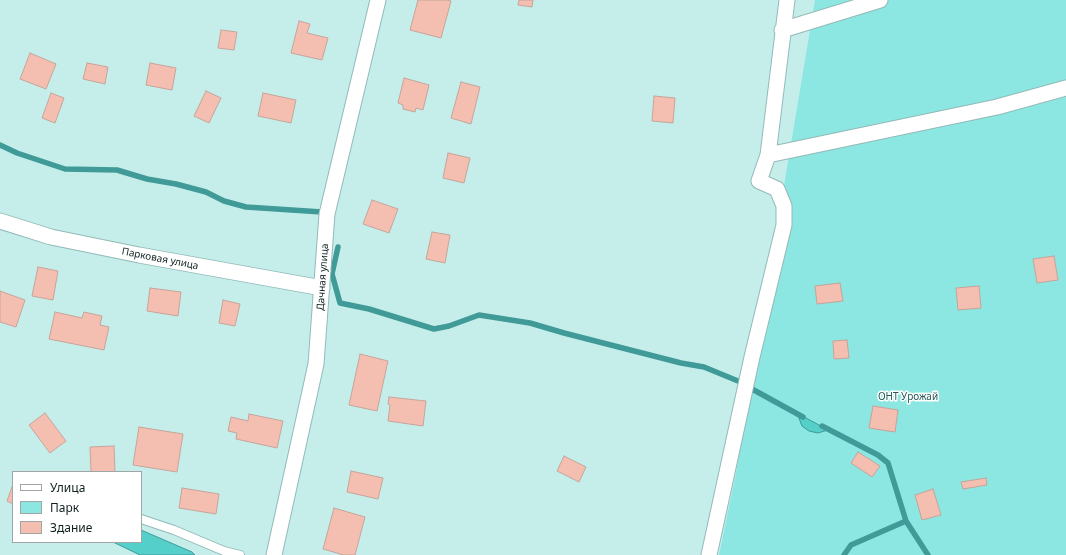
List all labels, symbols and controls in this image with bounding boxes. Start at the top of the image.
street label: Дачная улица [315,243,331,311]
street label: Парковая улица [121,246,199,272]
park label: ОНТ Урожай [878,391,938,403]
legend [12,471,142,543]
text: Улица [50,479,85,496]
text: Парк [50,499,79,516]
text: Здание [50,519,92,536]

